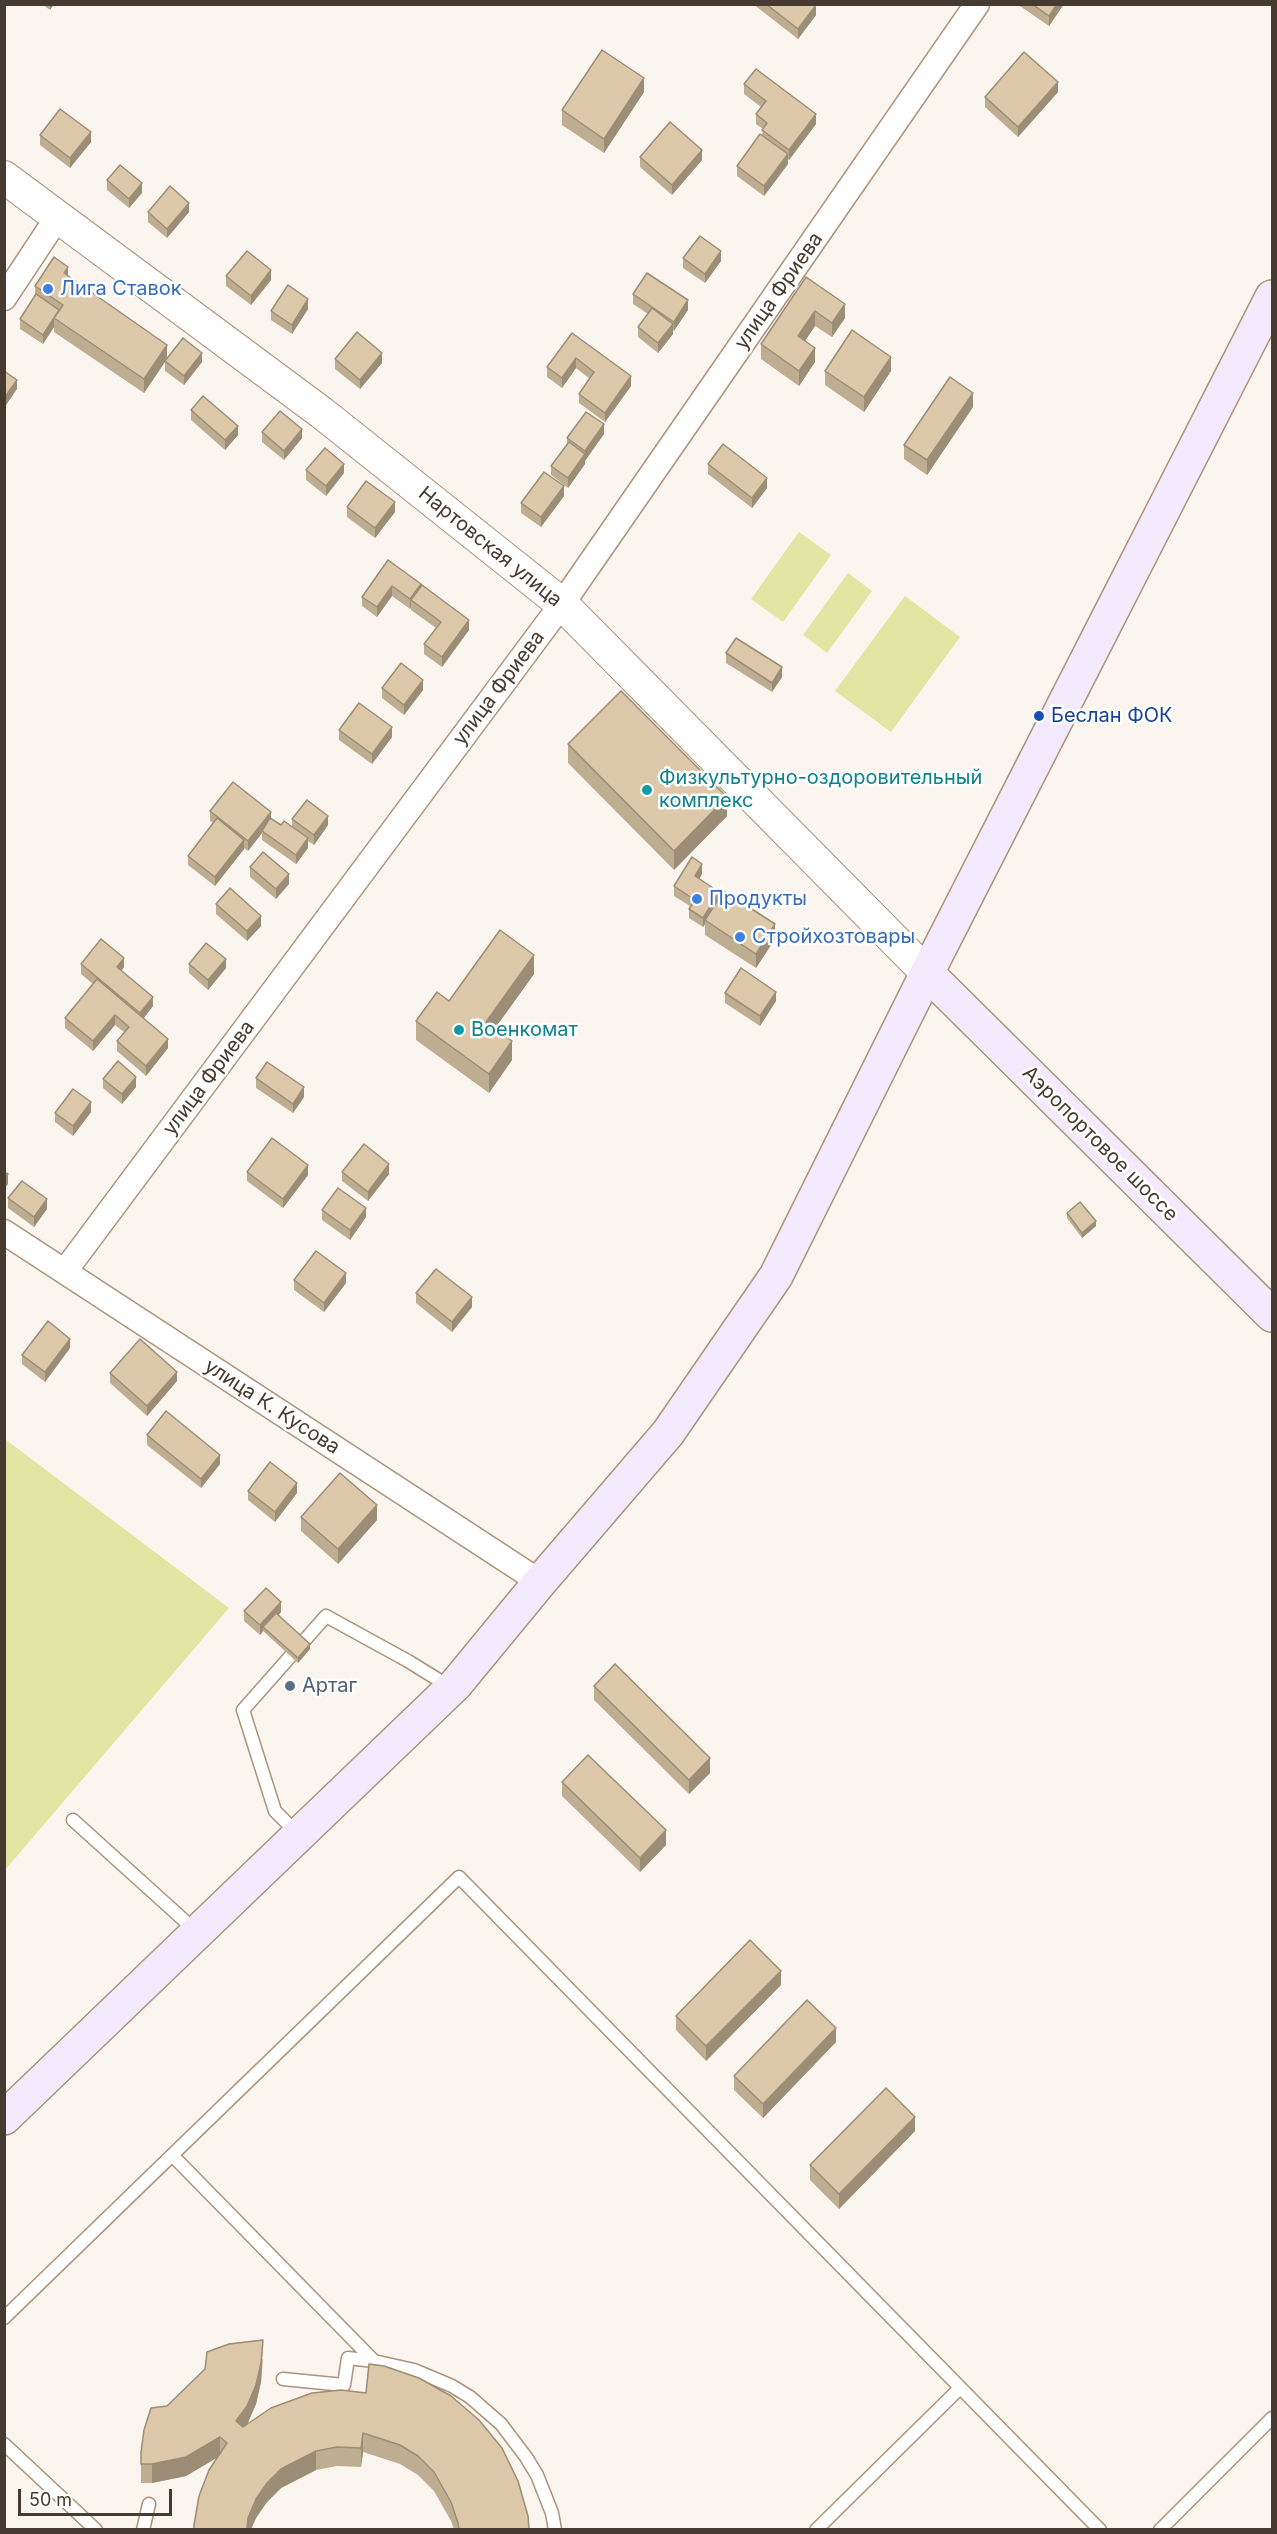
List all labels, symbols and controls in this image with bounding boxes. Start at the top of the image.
street label: улица Фриева [730,228,828,354]
place label: Лига Ставок [60,277,182,301]
marker: Лига Ставок [41,282,55,296]
street label: Нартовская улица [413,482,567,612]
street label: улица Фриева [448,626,550,750]
place label: Беслан ФОК [1051,704,1172,728]
marker: Беслан ФОК [1032,709,1046,723]
place label: Физкультурно-оздоровительный комплекс [659,766,982,813]
marker: Физкультурно-оздоровительный комплекс [640,783,654,797]
place label: Продукты [709,887,807,911]
marker: Продукты [690,892,704,906]
place label: Стройхозтовары [752,925,915,949]
marker: Стройхозтовары [733,930,747,944]
street label: улица Фриева [158,1016,260,1140]
place label: Военкомат [471,1018,578,1042]
marker: Военкомат [452,1023,466,1037]
street label: Аэропортовое шоссе [1017,1061,1183,1227]
street label: улица К. Кусова [200,1354,344,1460]
place label: Артаг [302,1674,357,1698]
marker: Артаг [283,1679,297,1693]
scale bar [21,2477,176,2515]
text: 50 m [29,2489,72,2510]

